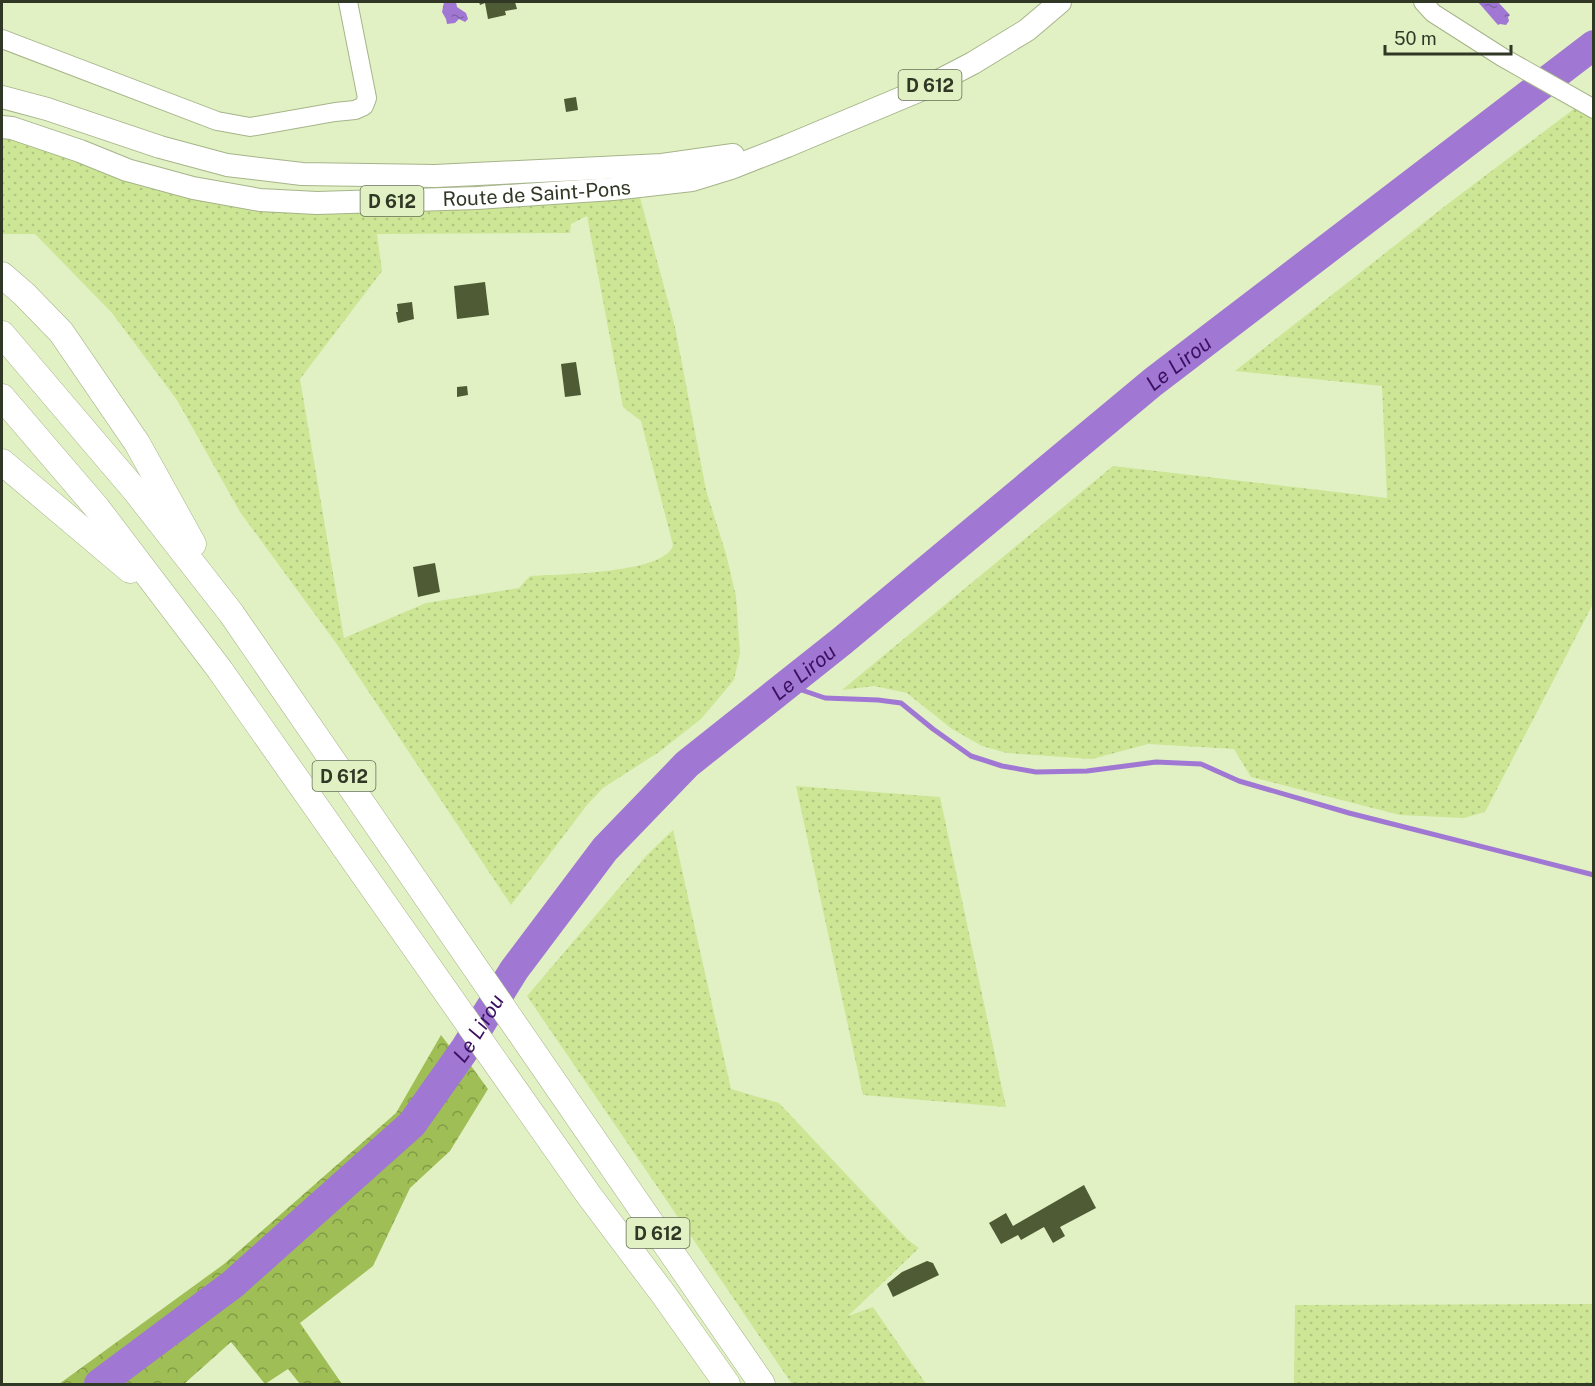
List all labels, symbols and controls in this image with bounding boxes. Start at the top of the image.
scale bar [1385,18,1511,56]
text: 50 m [1394,28,1437,49]
road number: D 612 [898,70,962,100]
street label: Route de Saint-Pons [442,175,632,211]
road number: D 612 [360,186,424,216]
water label: Le Lirou [1140,330,1216,395]
water label: Le Lirou [766,638,841,705]
road number: D 612 [312,761,376,791]
water label: Le Lirou [447,989,509,1067]
road number: D 612 [626,1218,690,1248]

